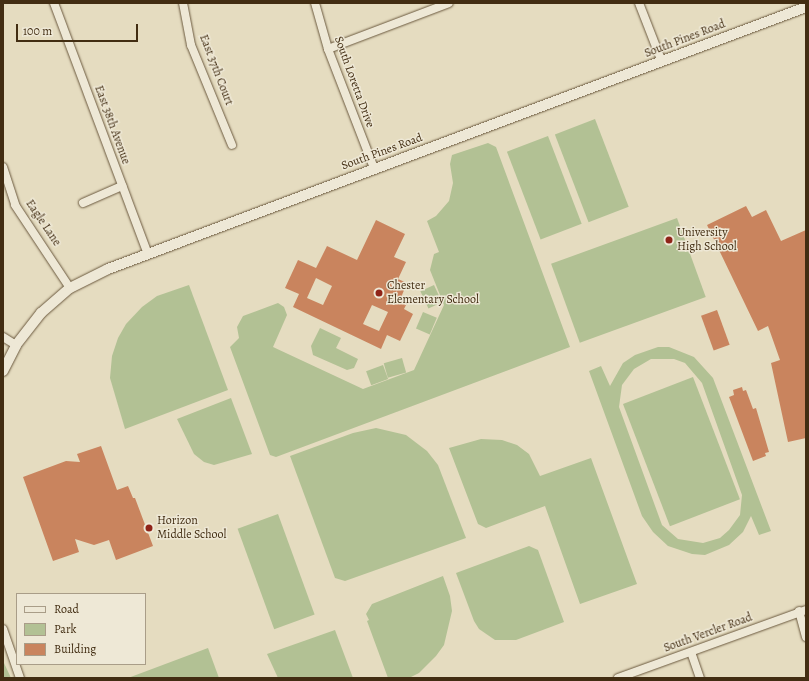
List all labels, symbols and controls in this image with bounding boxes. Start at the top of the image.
scale bar [18,16,140,42]
street label: South Pines Road [643,17,727,61]
text: 100 m [23,23,52,39]
street label: East 37th Court [196,33,236,107]
street label: South Loretta Drive [331,34,377,130]
street label: East 38th Avenue [91,84,133,166]
street label: South Pines Road [339,131,425,173]
street label: Eagle Lane [22,197,64,249]
place label: University High School [677,226,737,254]
marker: University High School [664,235,674,245]
place label: Chester Elementary School [387,279,479,307]
marker: Chester Elementary School [374,288,384,298]
place label: Horizon Middle School [157,514,226,542]
marker: Horizon Middle School [144,523,154,533]
legend [16,593,146,665]
text: Road [54,601,79,617]
street label: South Vercler Road [662,610,754,656]
text: Park [54,621,77,637]
text: Building [54,641,96,657]

